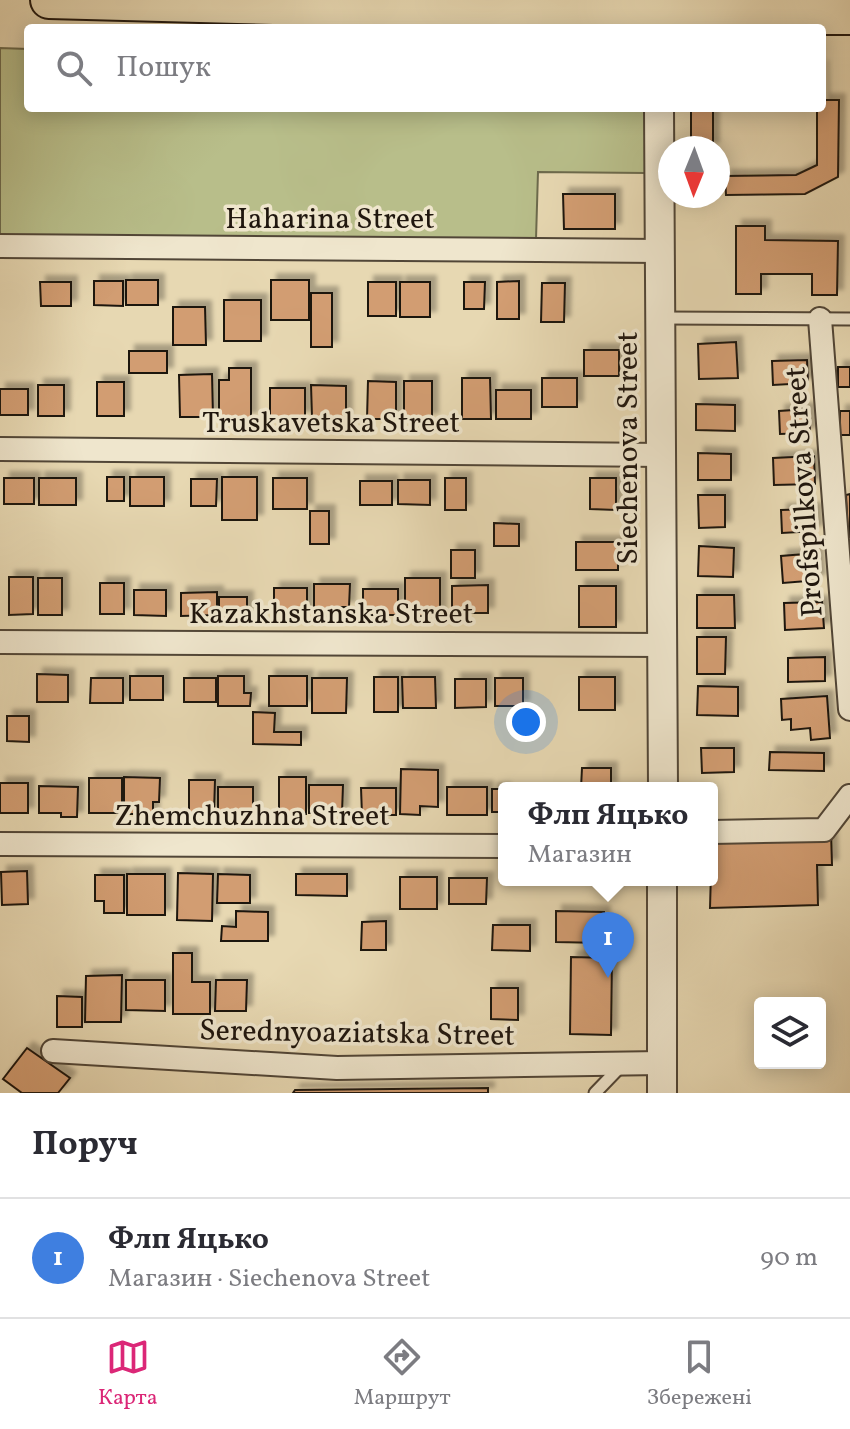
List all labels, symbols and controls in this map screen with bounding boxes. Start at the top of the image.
search box [24,24,826,112]
icon: search [52,46,96,90]
text: Пошук [116,47,211,89]
north arrow [658,136,730,208]
street label: Haharina Street [225,199,435,241]
street label: Siechenova Street [608,331,650,565]
street label: Profspilkova Street [775,365,835,619]
street label: Truskavetska Street [202,403,460,445]
street label: Kazakhstanska Street [189,594,473,636]
your location [506,702,546,742]
popup [498,782,718,886]
text: Флп Яцько [528,795,688,837]
street label: Zhemchuzhna Street [114,796,390,838]
text: Магазин [528,837,632,873]
pin: 1 [582,912,634,978]
map controls [754,997,826,1069]
button: layers [754,997,826,1069]
street label: Serednyoaziatska Street [199,1010,515,1058]
text: Поруч [32,1122,138,1169]
text: Флп Яцько [108,1219,269,1261]
text: 1 [53,1240,63,1276]
text: 90 m [760,1240,818,1276]
text: Магазин · Siechenova Street [108,1261,430,1297]
tab: Карта [98,1335,158,1414]
tab: Маршрут [354,1335,451,1414]
tab: Збережені [647,1335,752,1414]

